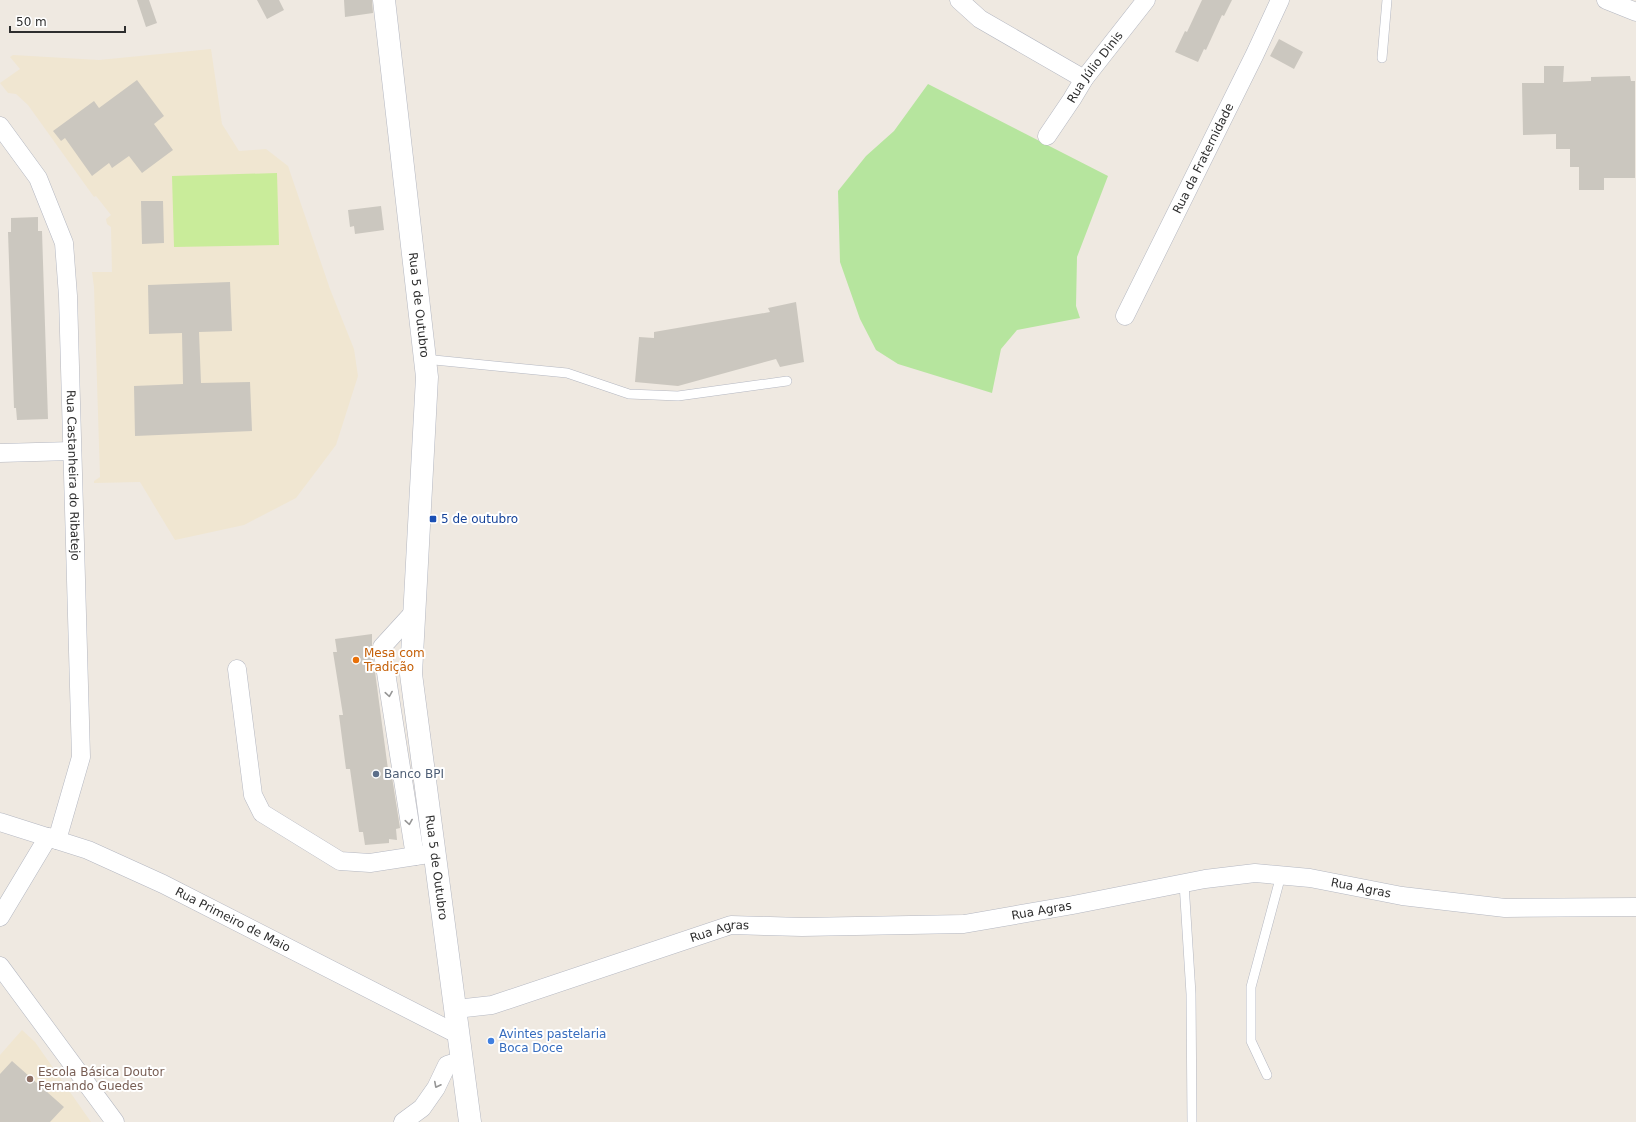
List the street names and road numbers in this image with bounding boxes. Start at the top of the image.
street label: Rua Júlio Dinis [1064,28,1126,105]
street label: Rua da Fraternidade [1170,101,1237,216]
street label: Rua 5 de Outubro [406,252,432,358]
street label: Rua Castanheira do Ribatejo [64,390,82,561]
street label: Rua 5 de Outubro [423,814,450,921]
street label: Rua Agras [1330,875,1392,901]
street label: Rua Primeiro de Maio [173,884,293,955]
street label: Rua Agras [1010,898,1073,923]
street label: Rua Agras [688,918,749,945]

